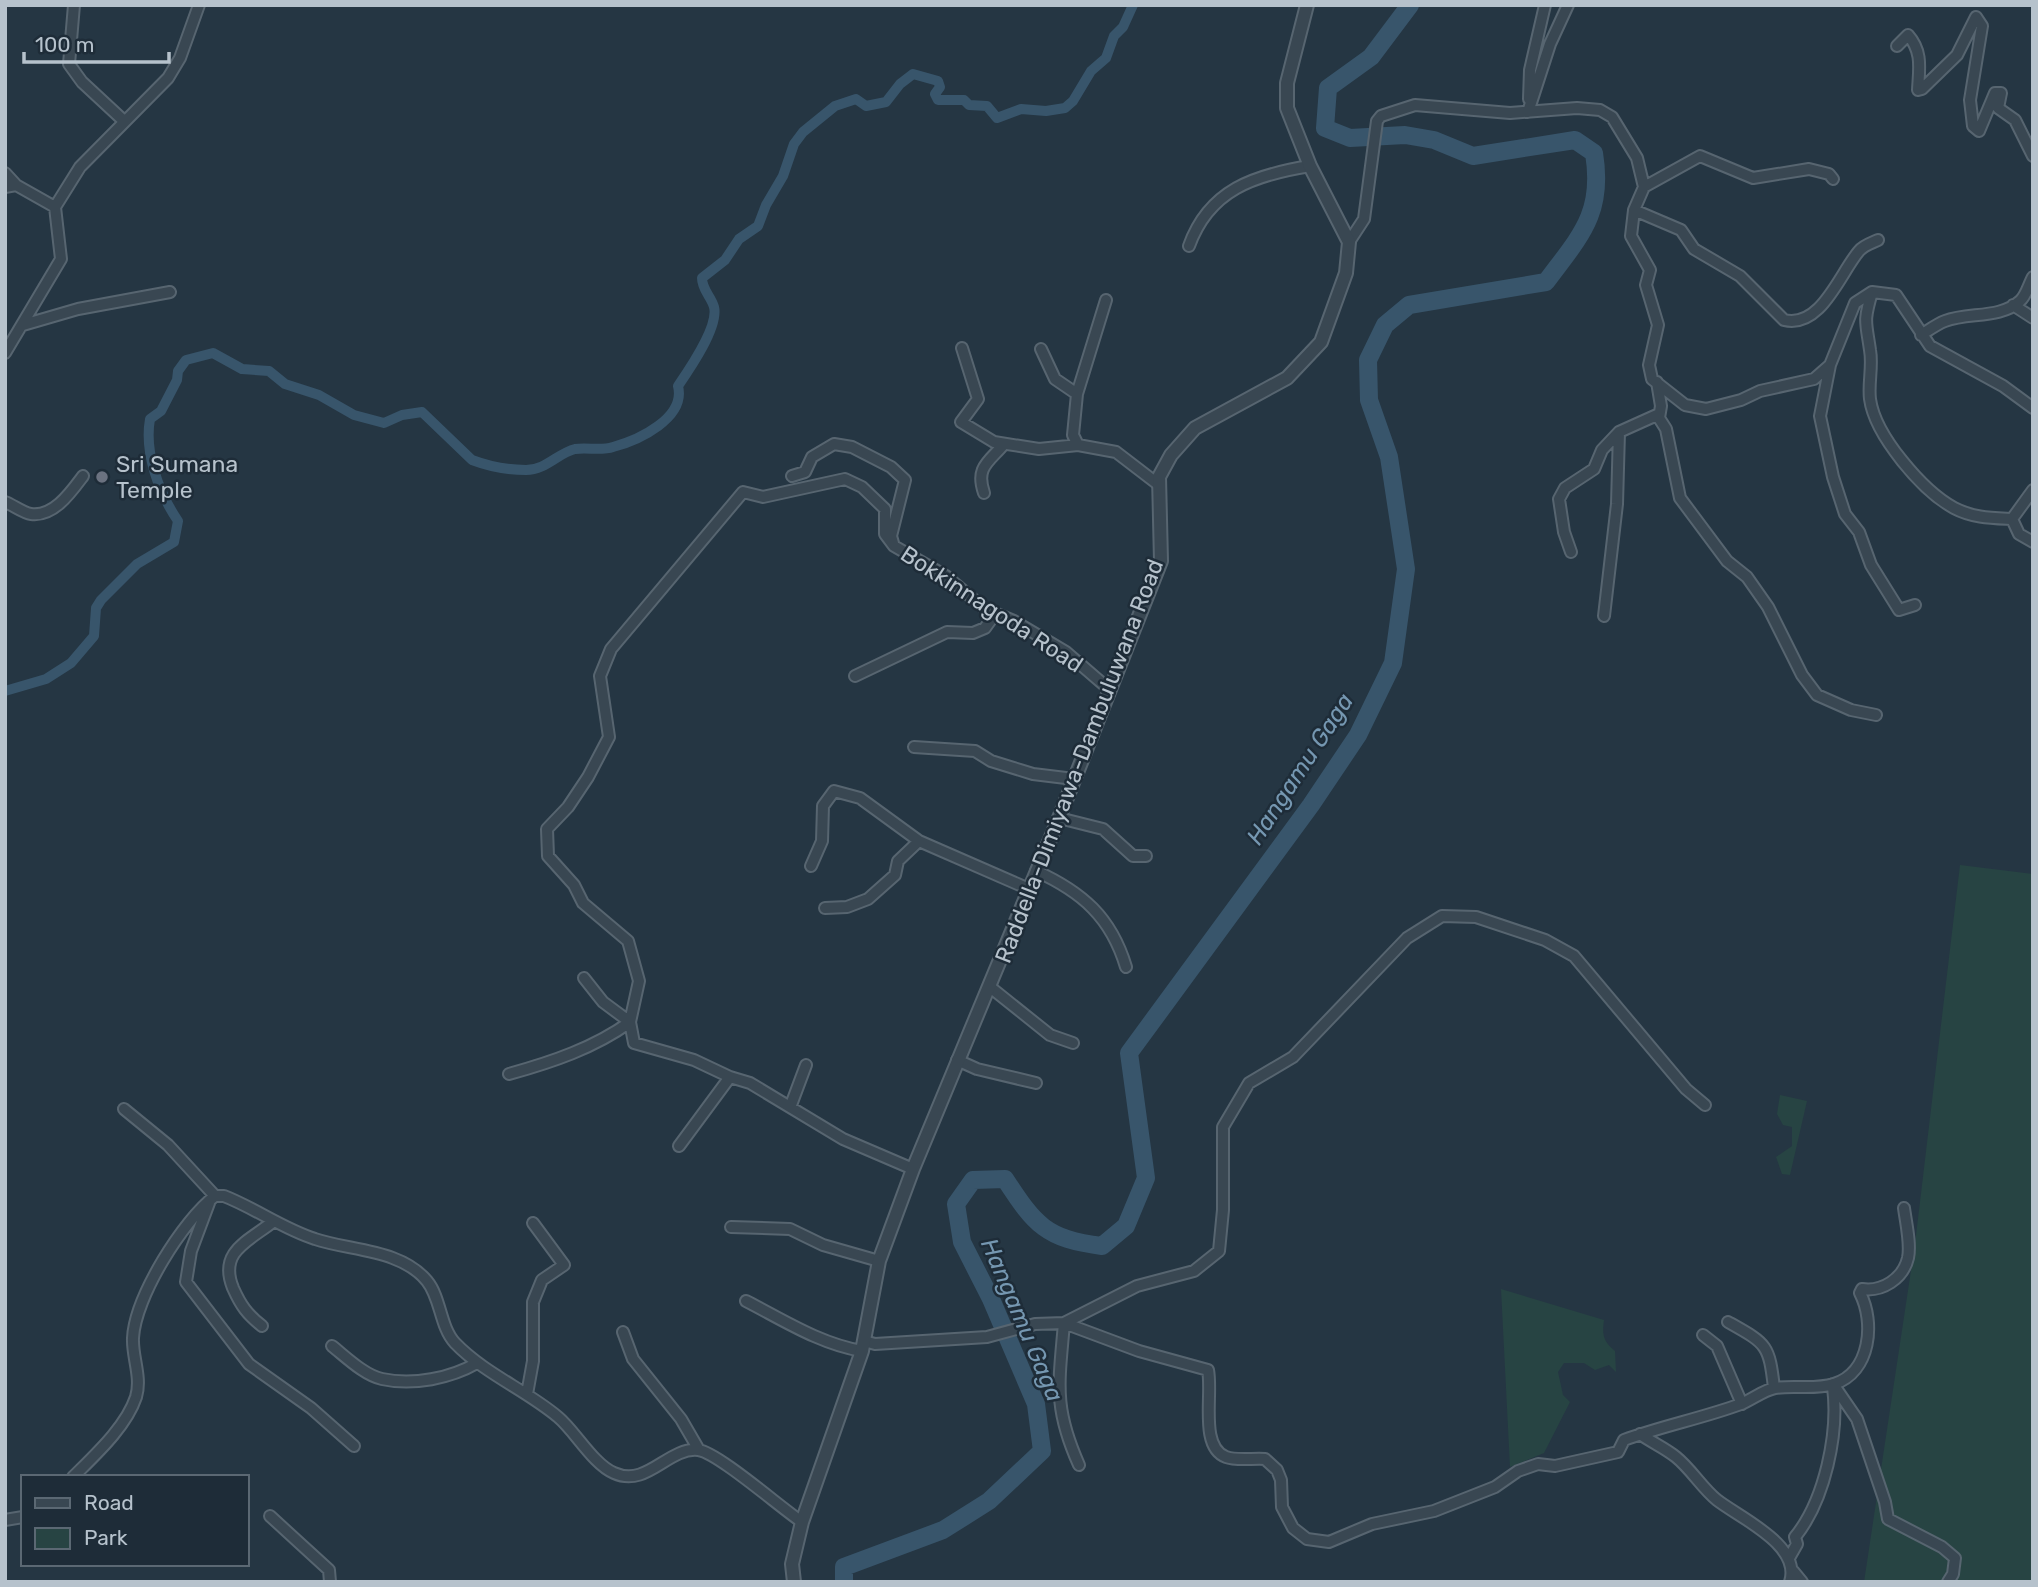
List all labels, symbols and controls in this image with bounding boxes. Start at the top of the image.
scale bar [24,21,170,65]
text: 100 m [35,32,94,57]
place label: Sri Sumana Temple [116,450,238,504]
marker: Sri Sumana Temple [94,469,110,485]
street label: Bokkinnagoda Road [896,540,1088,678]
street label: Raddella-Dimiyawa-Dambuluwana Road [989,555,1169,967]
water label: Hangamu Gaga [1241,688,1359,850]
water label: Hangamu Gaga [975,1234,1069,1406]
legend [21,1475,248,1566]
text: Road [84,1490,134,1515]
text: Park [84,1525,128,1550]

